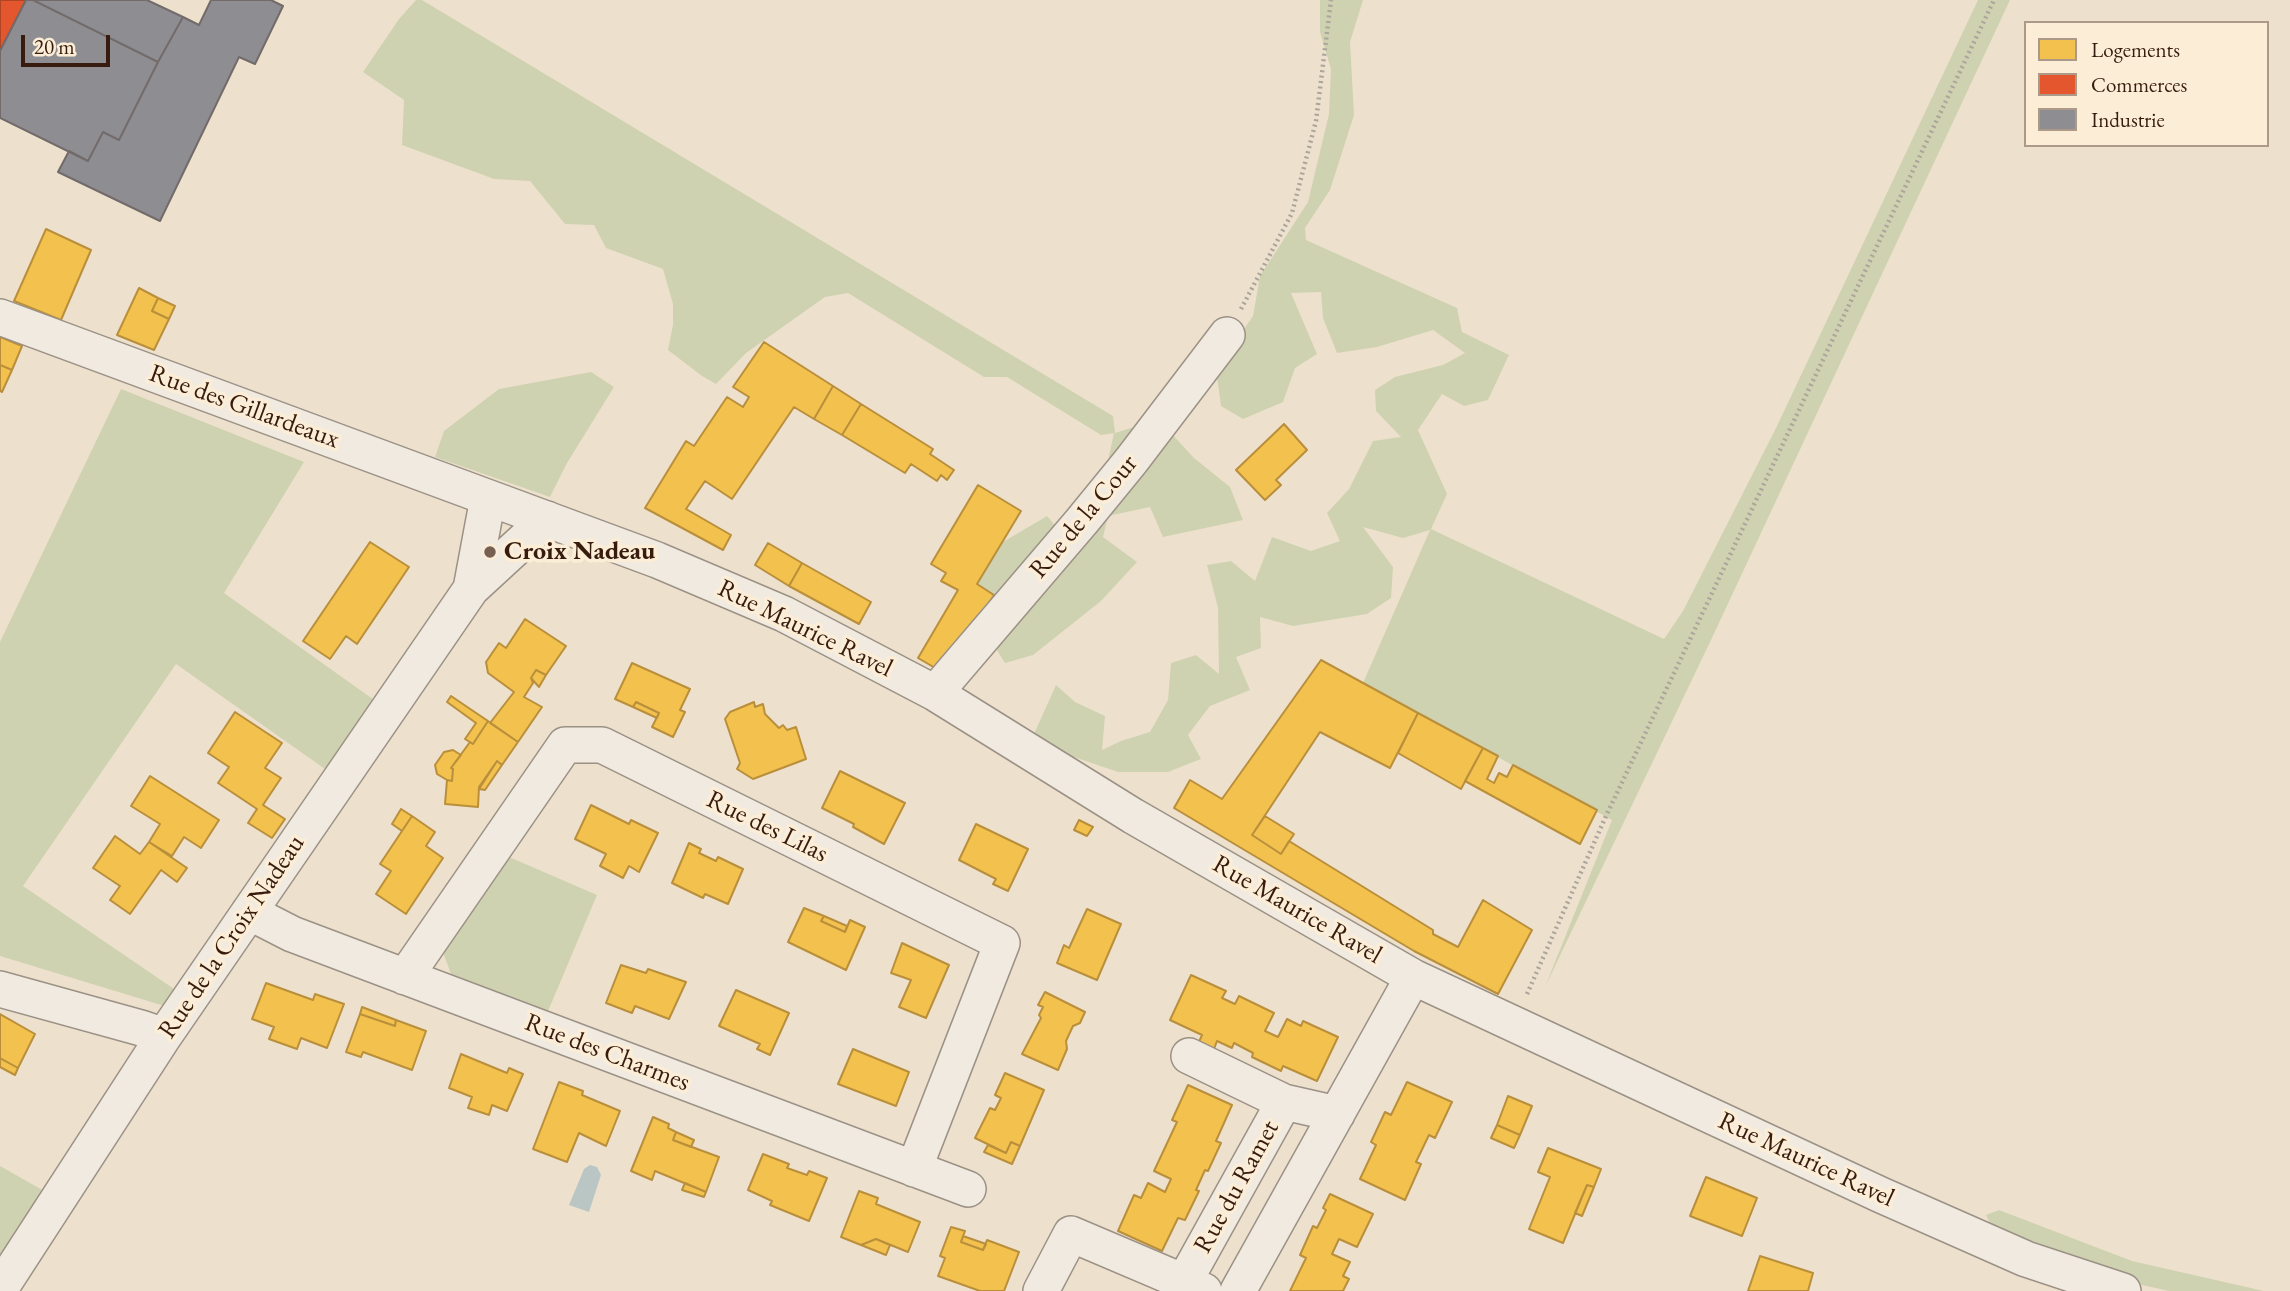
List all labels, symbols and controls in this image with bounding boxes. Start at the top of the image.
scale bar [24,21,114,65]
legend [2024,21,2269,147]
text: 20 m [34,33,75,60]
text: Logements [2091,36,2180,63]
text: Commerces [2091,71,2187,98]
text: Industrie [2091,106,2165,133]
street label: Rue des Gillardeaux [145,358,343,456]
street label: Rue de la Cour [1023,449,1145,585]
place label: Croix Nadeau [504,536,655,568]
marker: Croix Nadeau [482,544,498,560]
street label: Rue Maurice Ravel [713,573,897,685]
street label: Rue des Lilas [701,784,833,870]
street label: Rue de la Croix Nadeau [152,829,312,1045]
street label: Rue Maurice Ravel [1207,849,1387,971]
street label: Rue des Charmes [520,1007,694,1099]
street label: Rue Maurice Ravel [1713,1106,1899,1214]
street label: Rue du Ramet [1188,1115,1286,1259]

